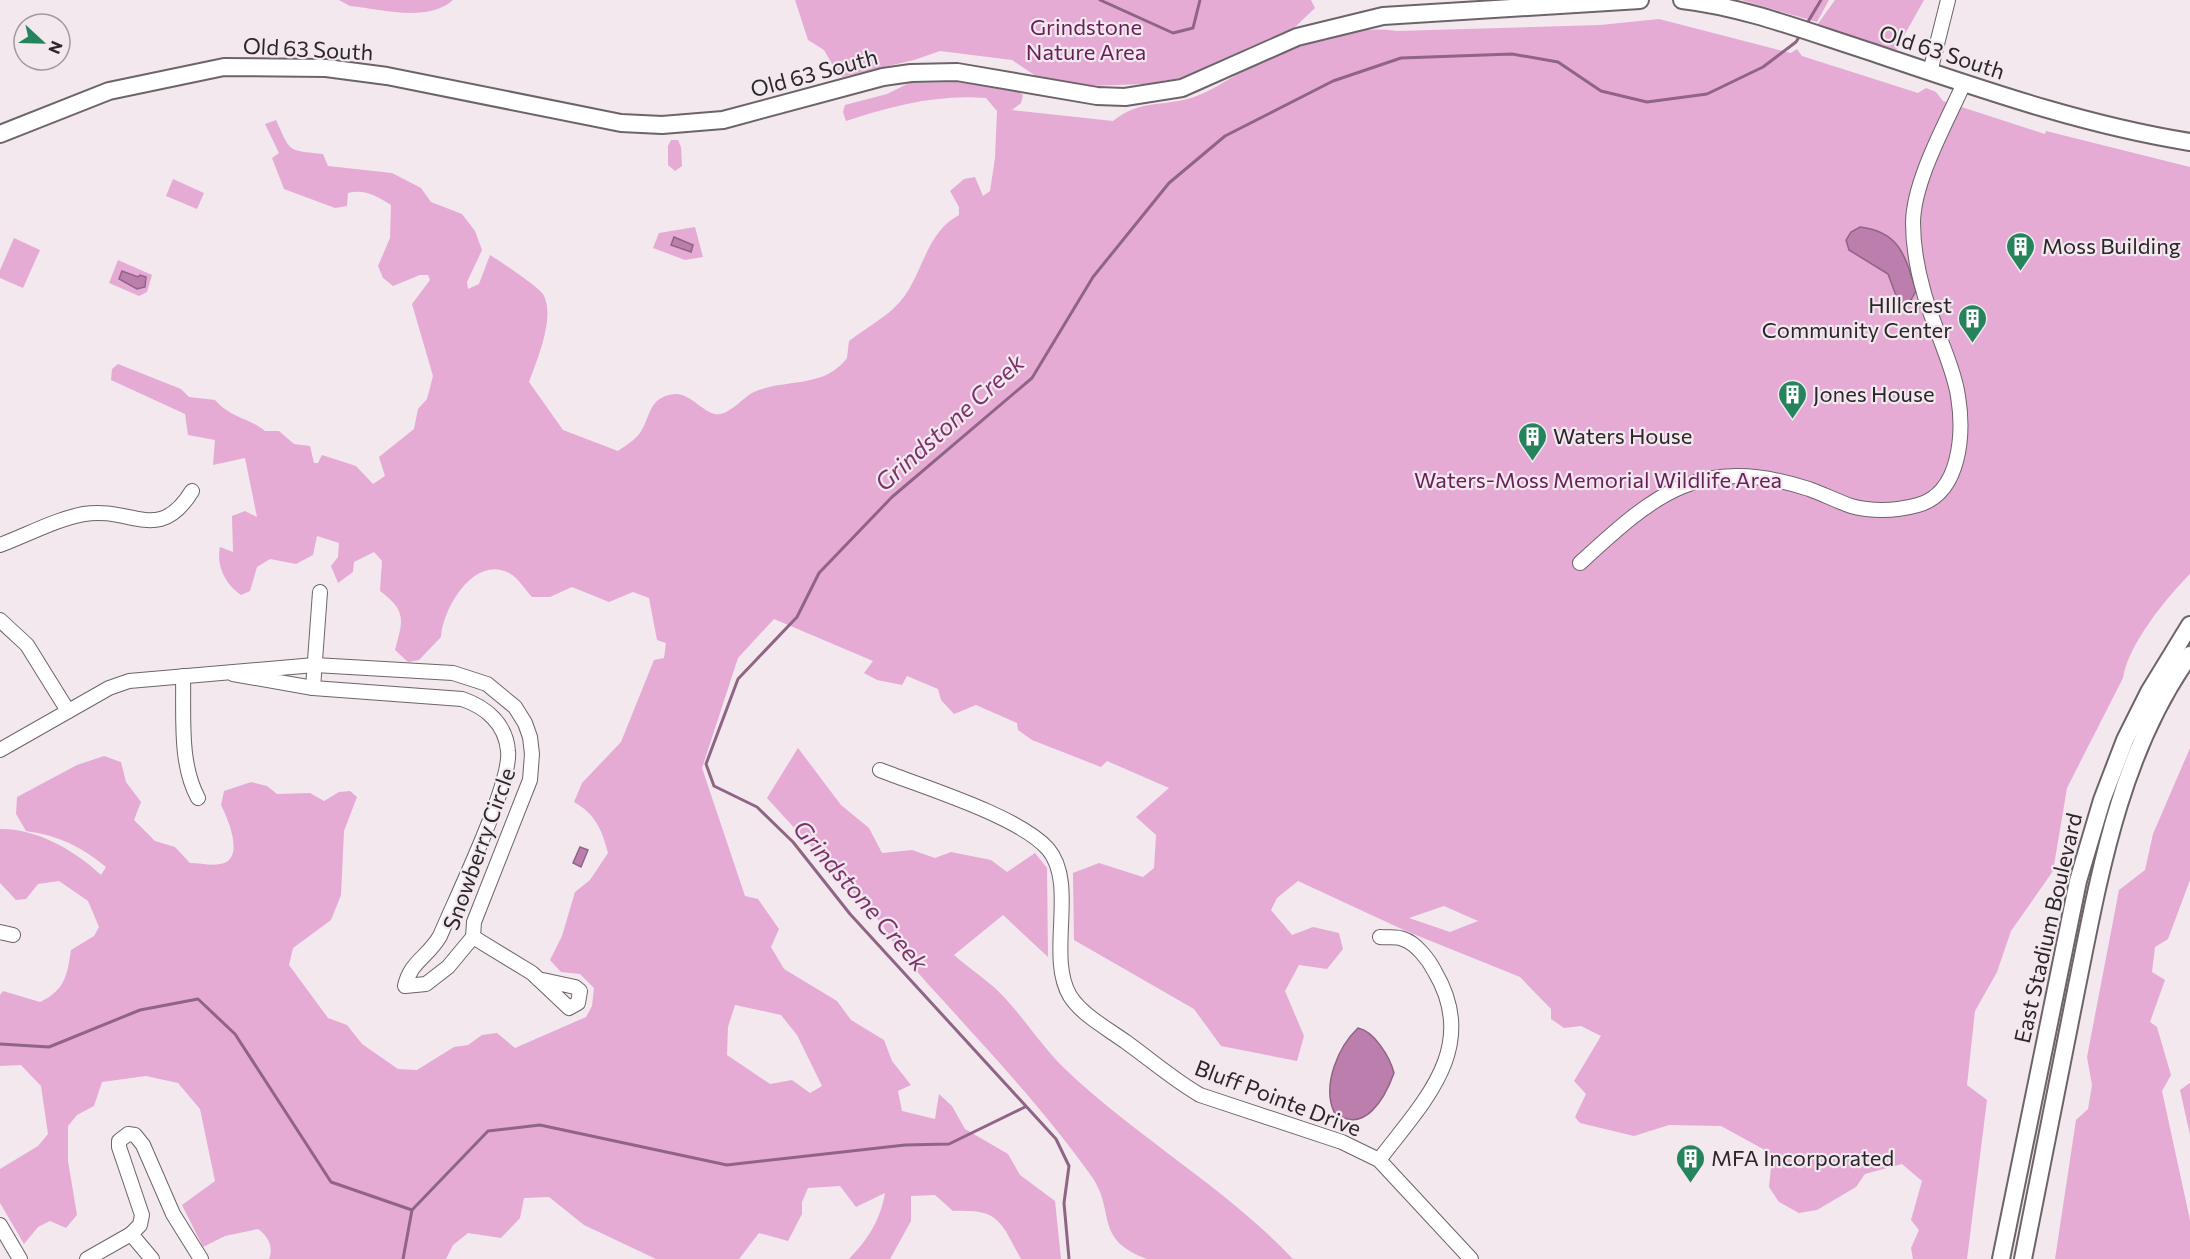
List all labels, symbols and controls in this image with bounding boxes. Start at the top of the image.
north arrow [12,12,72,72]
park label: Grindstone Nature Area [1026,13,1146,65]
street label: Old 63 South [1876,19,2008,85]
street label: Old 63 South [242,32,374,65]
text: N [45,39,67,57]
street label: Old 63 South [747,43,880,102]
building icon: Moss Building [2005,230,2037,272]
place label: Moss Building [2042,232,2181,259]
place label: HIllcrest Community Center [1762,291,1952,343]
building icon: HIllcrest Community Center [1957,302,1989,344]
water label: Grindstone Creek [868,347,1030,496]
building icon: Jones House [1776,378,1808,420]
place label: Jones House [1813,380,1935,407]
building icon: Waters House [1516,420,1548,462]
place label: Waters House [1553,422,1692,449]
park label: Waters-Moss Memorial Wildlife Area [1414,466,1782,493]
street label: Snowberry Circle [437,764,520,934]
street label: East Stadium Boulevard [2008,810,2087,1046]
water label: Grindstone Creek [788,814,935,977]
street label: Bluff Pointe Drive [1191,1053,1365,1142]
building icon: MFA Incorporated [1674,1142,1706,1184]
place label: MFA Incorporated [1711,1144,1894,1171]

